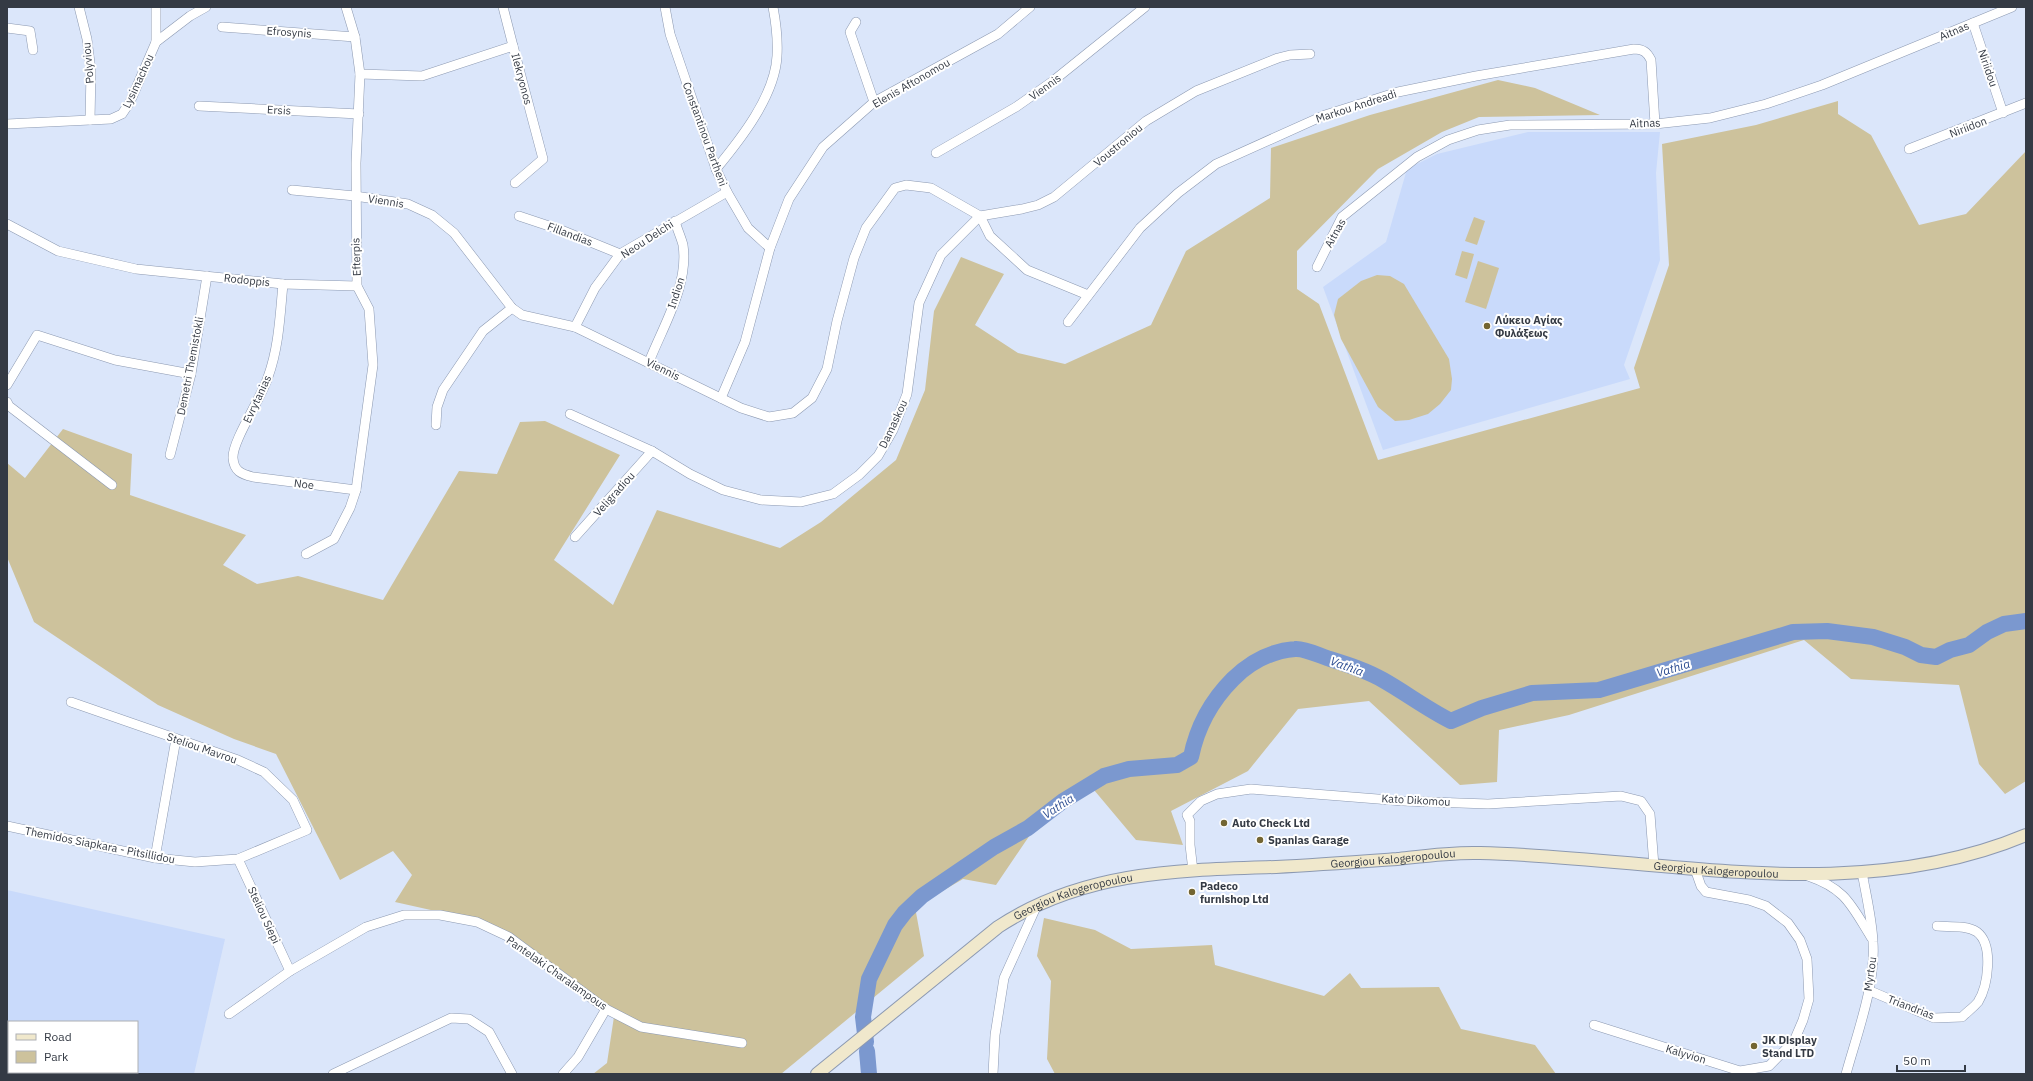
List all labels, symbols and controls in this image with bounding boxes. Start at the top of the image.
street label: Aitnas [1937,18,1971,44]
street label: Efrosynis [266,23,312,41]
street label: Polyviou [79,42,97,84]
street label: Niriidou [1975,47,2001,89]
street label: Lysimachou [119,52,157,110]
street label: Ilekryonos [508,52,536,106]
street label: Elenis Aftonomou [870,55,952,111]
street label: Viennis [1026,71,1064,103]
street label: Constantinou Partheni [680,80,730,188]
street label: Markou Andreadi [1314,86,1398,126]
street label: Ersis [267,102,291,118]
street label: Niriidon [1947,114,1989,140]
street label: Aitnas [1629,115,1661,131]
street label: Voustroniou [1091,121,1145,169]
street label: Viennis [367,191,405,211]
street label: Aitnas [1321,216,1349,250]
street label: Neou Delchi [618,217,676,261]
street label: Fillandias [545,219,595,249]
street label: Efterpis [348,238,364,276]
street label: Rodoppis [223,271,271,289]
street label: Indion [664,276,688,310]
place label: Λύκειο Αγίας Φυλάξεως [1495,313,1563,340]
street label: Demetri Themistokli [174,316,206,416]
marker: Λύκειο Αγίας Φυλάξεως [1482,321,1492,331]
street label: Viennis [644,355,682,383]
street label: Evrytanias [240,373,274,425]
street label: Damaskou [876,397,910,451]
street label: Veligradiou [590,469,638,519]
street label: Noe [293,476,315,492]
water label: Vathia [1328,653,1366,679]
water label: Vathia [1654,656,1692,680]
street label: Steliou Mavrou [165,729,239,767]
water label: Vathia [1039,790,1077,822]
street label: Kato Dikomou [1381,791,1451,809]
place label: Auto Check Ltd [1232,816,1310,830]
marker: Auto Check Ltd [1219,818,1229,828]
street label: Themidos Siapkara - Pitsillidou [24,824,176,866]
place label: Spanias Garage [1268,833,1349,847]
marker: Spanias Garage [1255,835,1265,845]
street label: Georgiou Kalogeropoulou [1330,846,1456,871]
street label: Georgiou Kalogeropoulou [1653,858,1779,881]
street label: Georgiou Kalogeropoulou [1011,870,1134,923]
place label: Padeco furnishop Ltd [1200,879,1269,906]
street label: Steliou Siepi [245,884,283,946]
marker: Padeco furnishop Ltd [1187,887,1197,897]
street label: Pantelaki Charalampous [504,933,610,1013]
street label: Myrtou [1861,956,1879,992]
street label: Triandrias [1886,992,1936,1022]
legend [8,1021,138,1073]
text: Road [44,1029,72,1044]
place label: JK Display Stand LTD [1762,1033,1817,1060]
street label: Kalyvion [1664,1041,1708,1067]
marker: JK Display Stand LTD [1749,1041,1759,1051]
scale bar [1897,1047,1965,1073]
text: Park [44,1049,69,1064]
text: 50 m [1903,1053,1931,1068]

